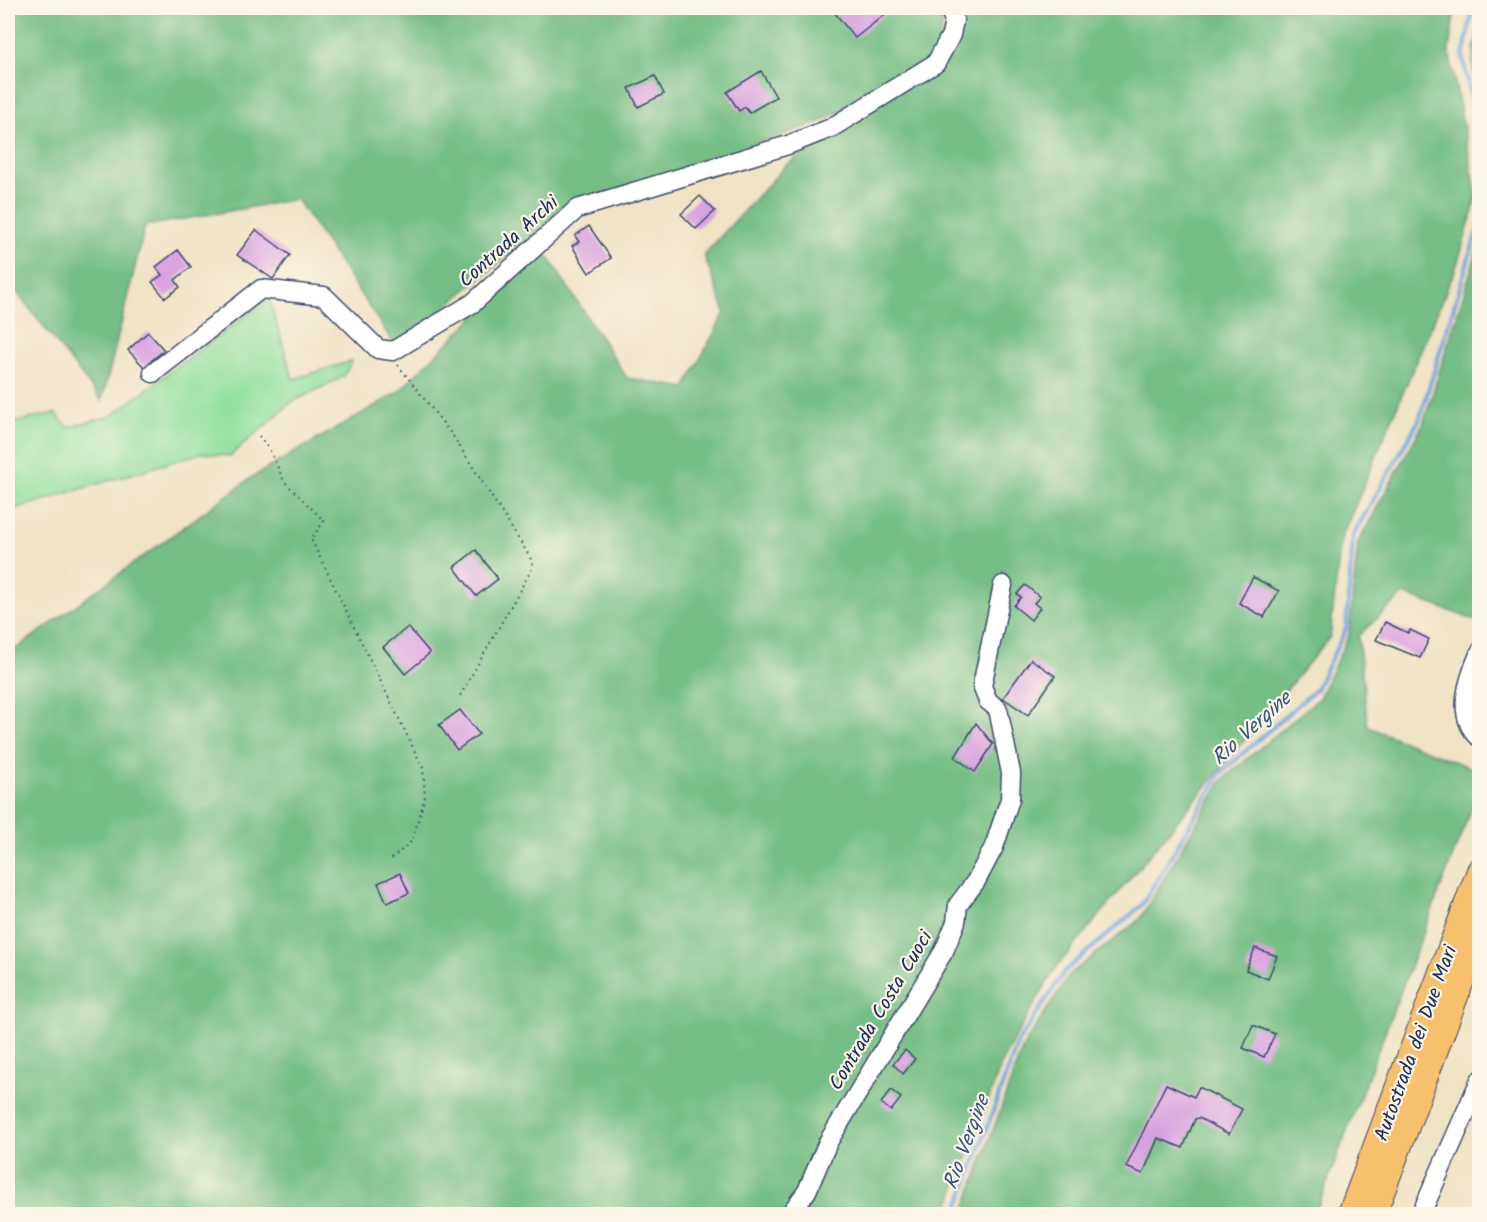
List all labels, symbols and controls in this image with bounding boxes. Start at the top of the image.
street label: Contrada Archi [452,188,568,297]
water label: Rio Vergine [1204,682,1301,774]
street label: Contrada Costa Cuoci [821,924,943,1097]
street label: Autostrada dei Due Mari [1367,940,1468,1146]
water label: Rio Vergine [935,1088,1001,1194]

